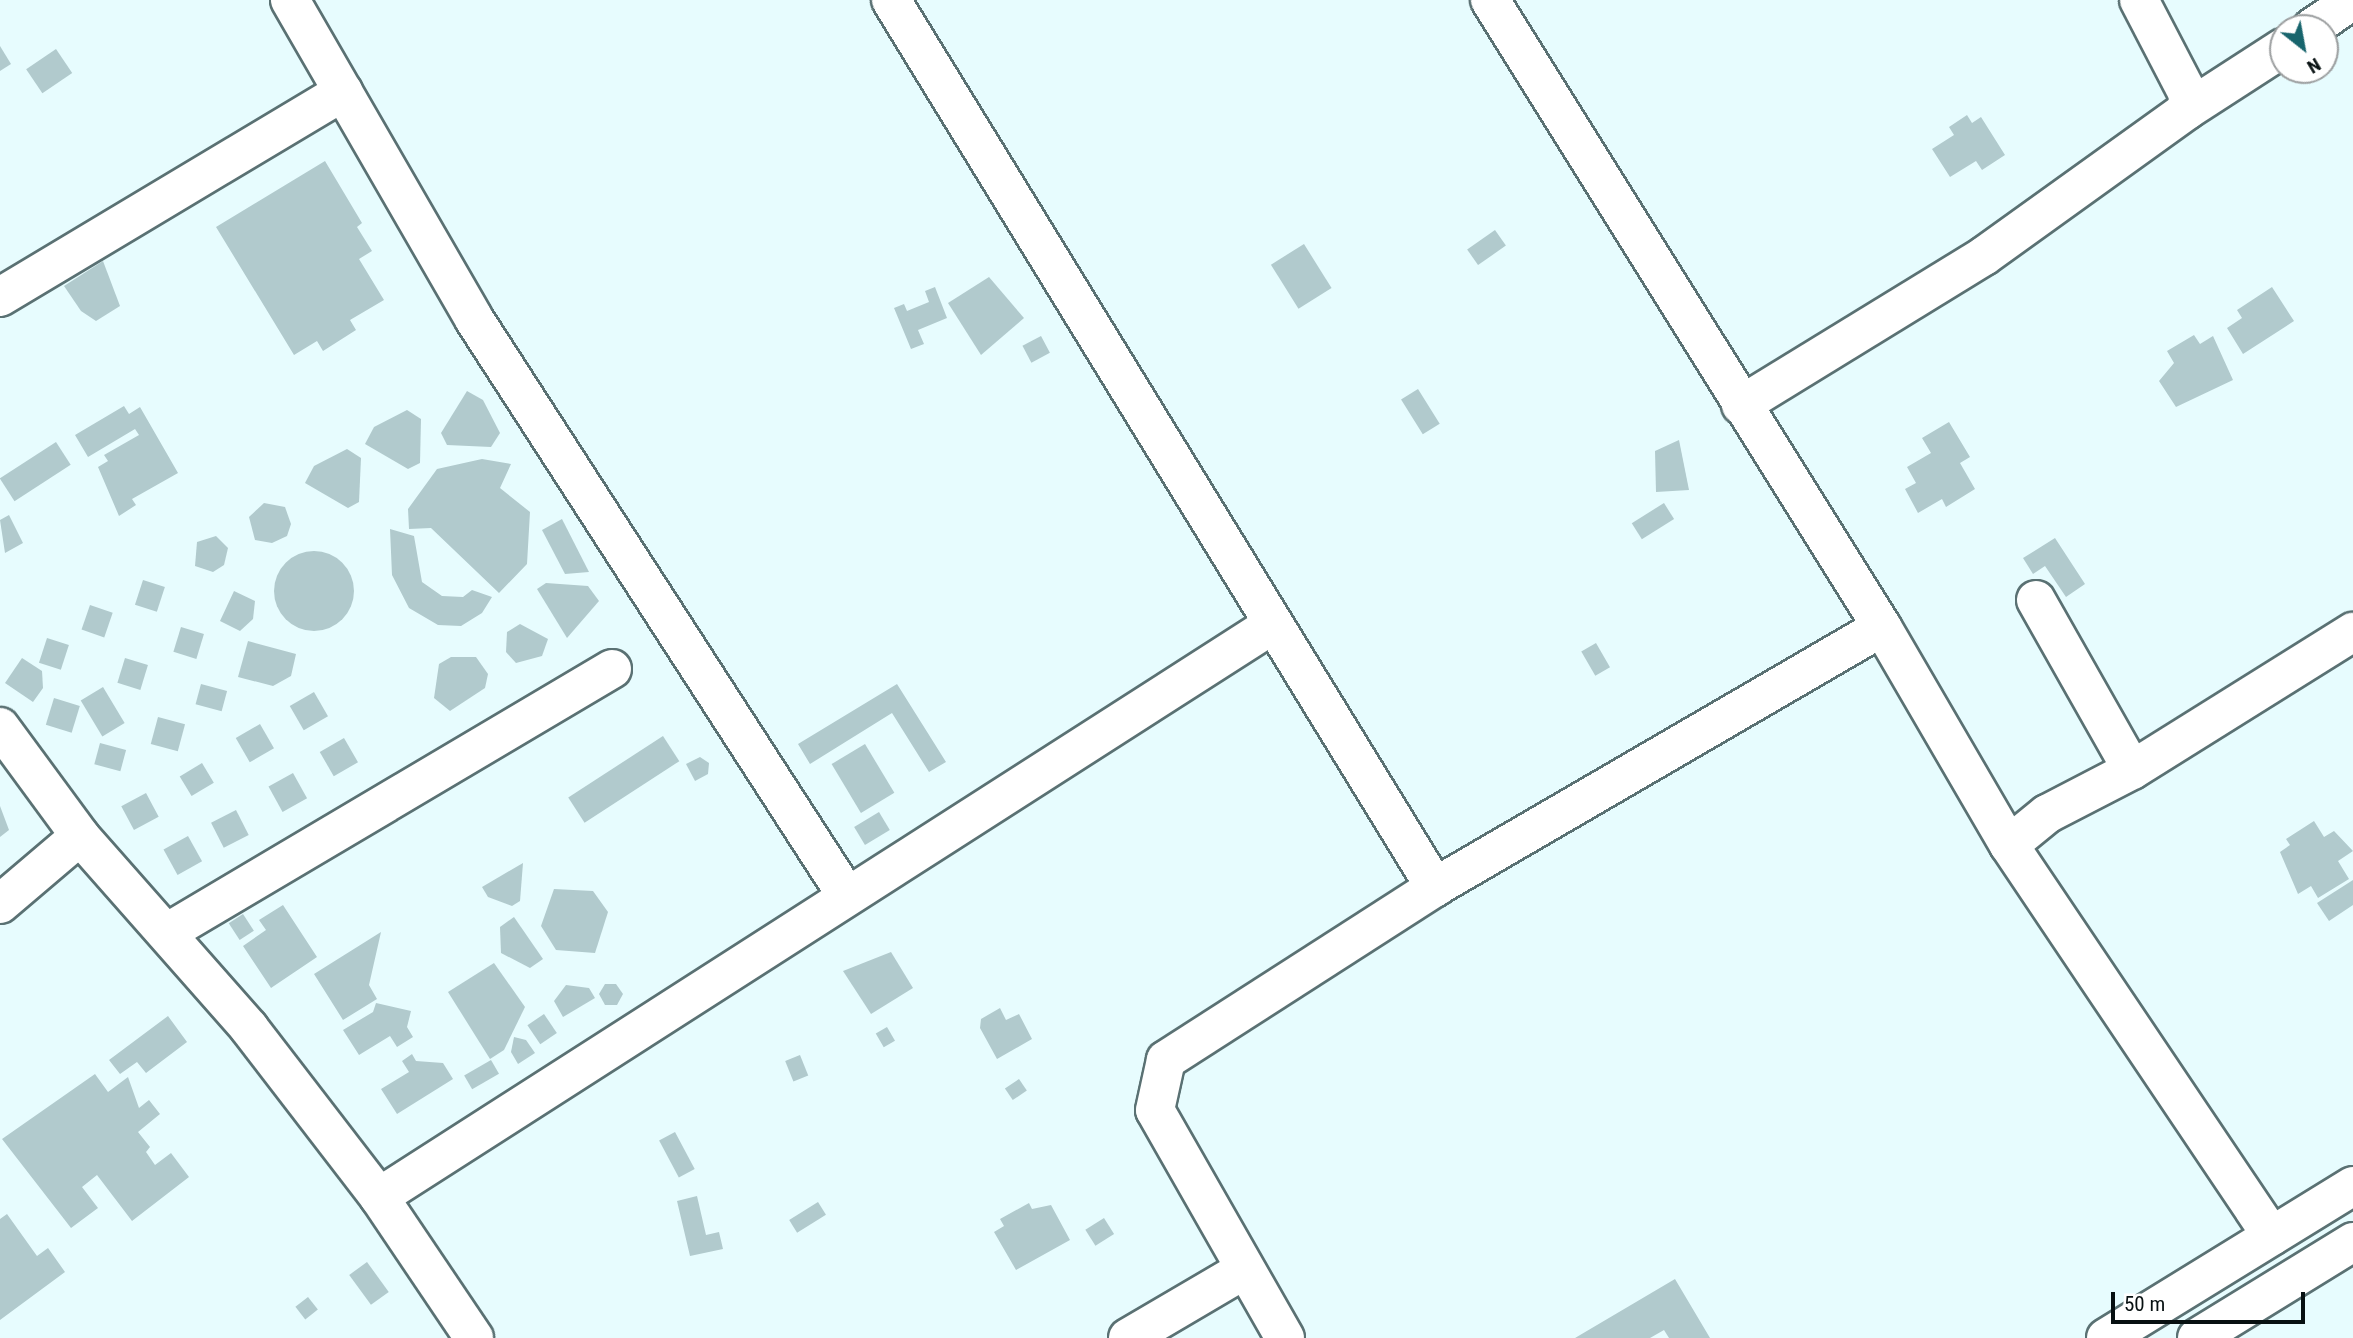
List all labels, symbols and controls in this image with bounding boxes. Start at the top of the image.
north arrow [2269,14,2339,84]
text: N [2303,53,2325,79]
scale bar [2115,1278,2309,1322]
text: 50 m [2124,1292,2165,1316]

